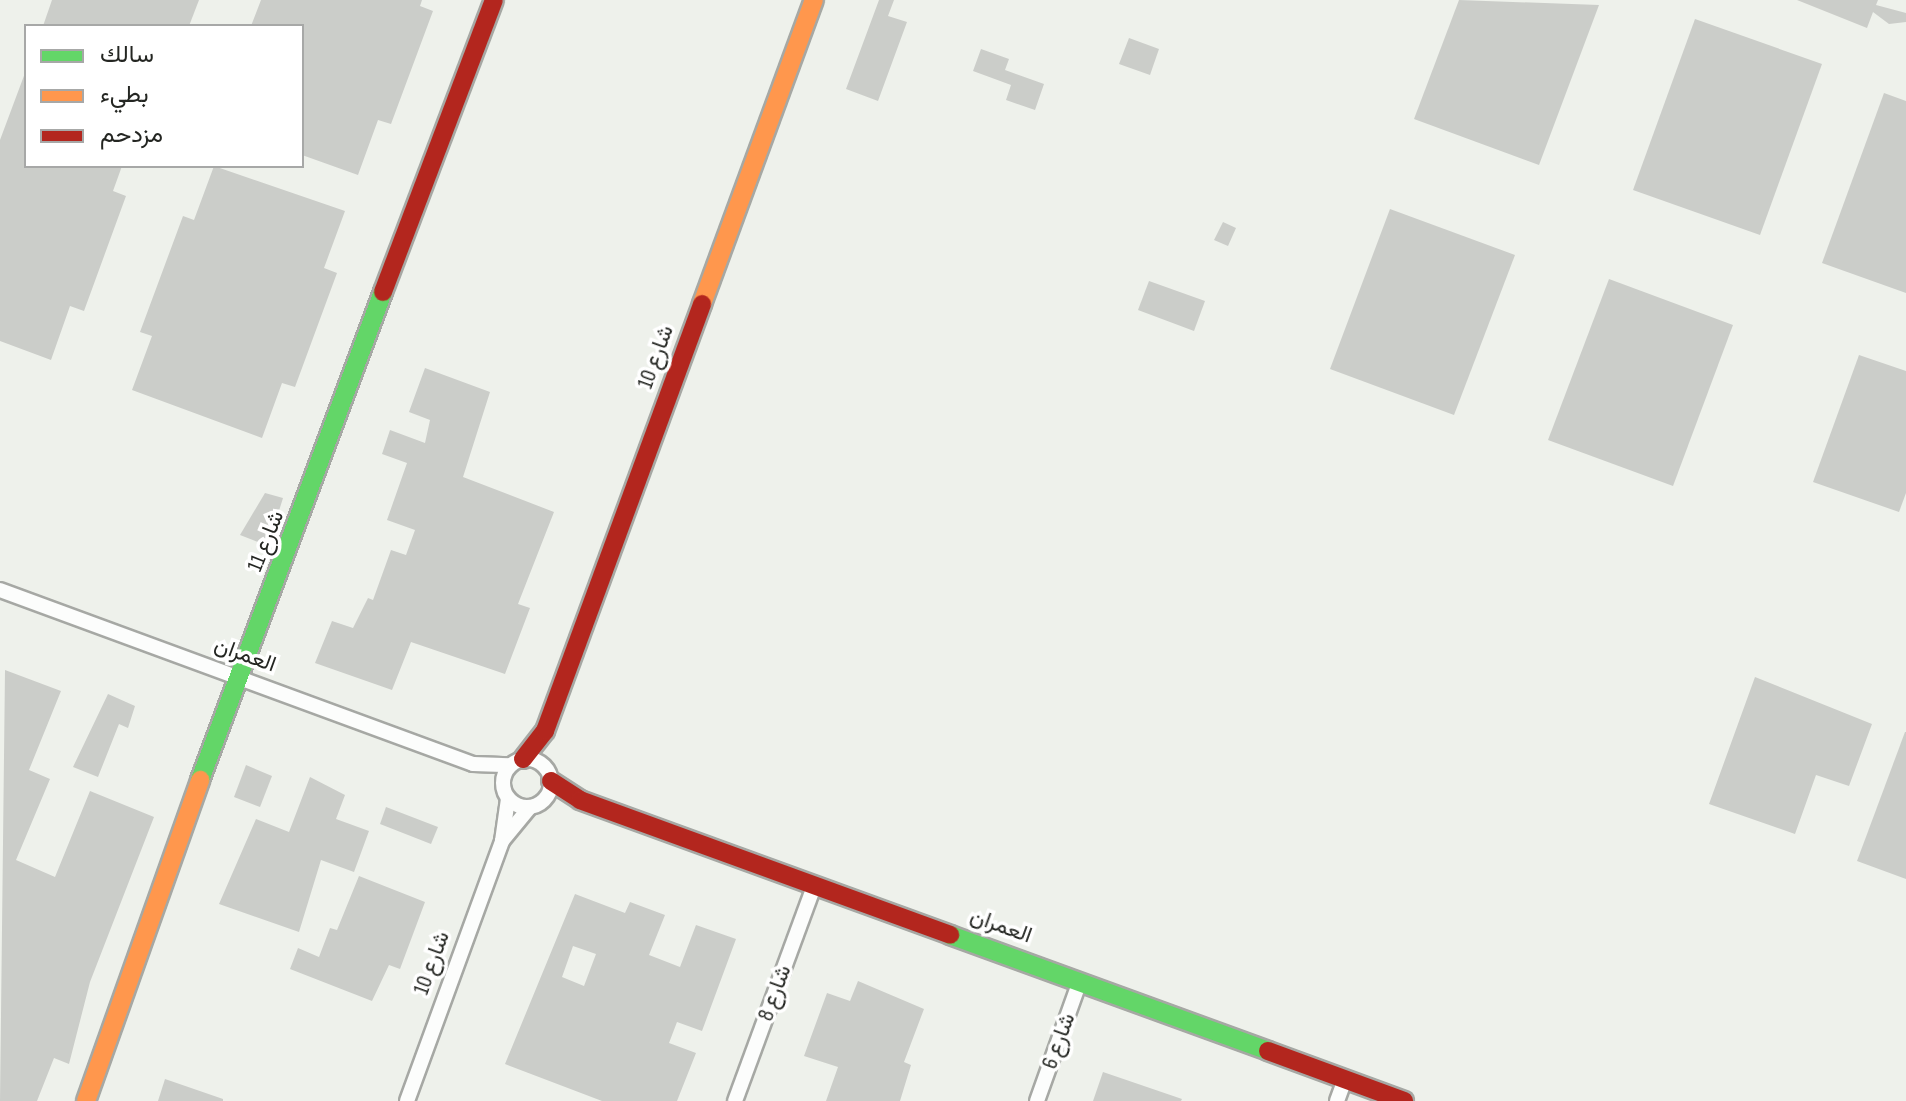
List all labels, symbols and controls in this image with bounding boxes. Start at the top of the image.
legend [24,24,304,168]
text: سالك [100,40,154,69]
text: بطيء [100,80,149,109]
text: مزدحم [100,120,163,149]
street label: شارع 10 [632,322,680,392]
street label: شارع 11 [242,507,290,575]
street label: العمران [211,632,279,678]
street label: العمران [967,903,1035,949]
street label: شارع 10 [408,928,456,998]
street label: شارع 8 [753,962,797,1024]
street label: شارع 6 [1037,1010,1081,1072]

